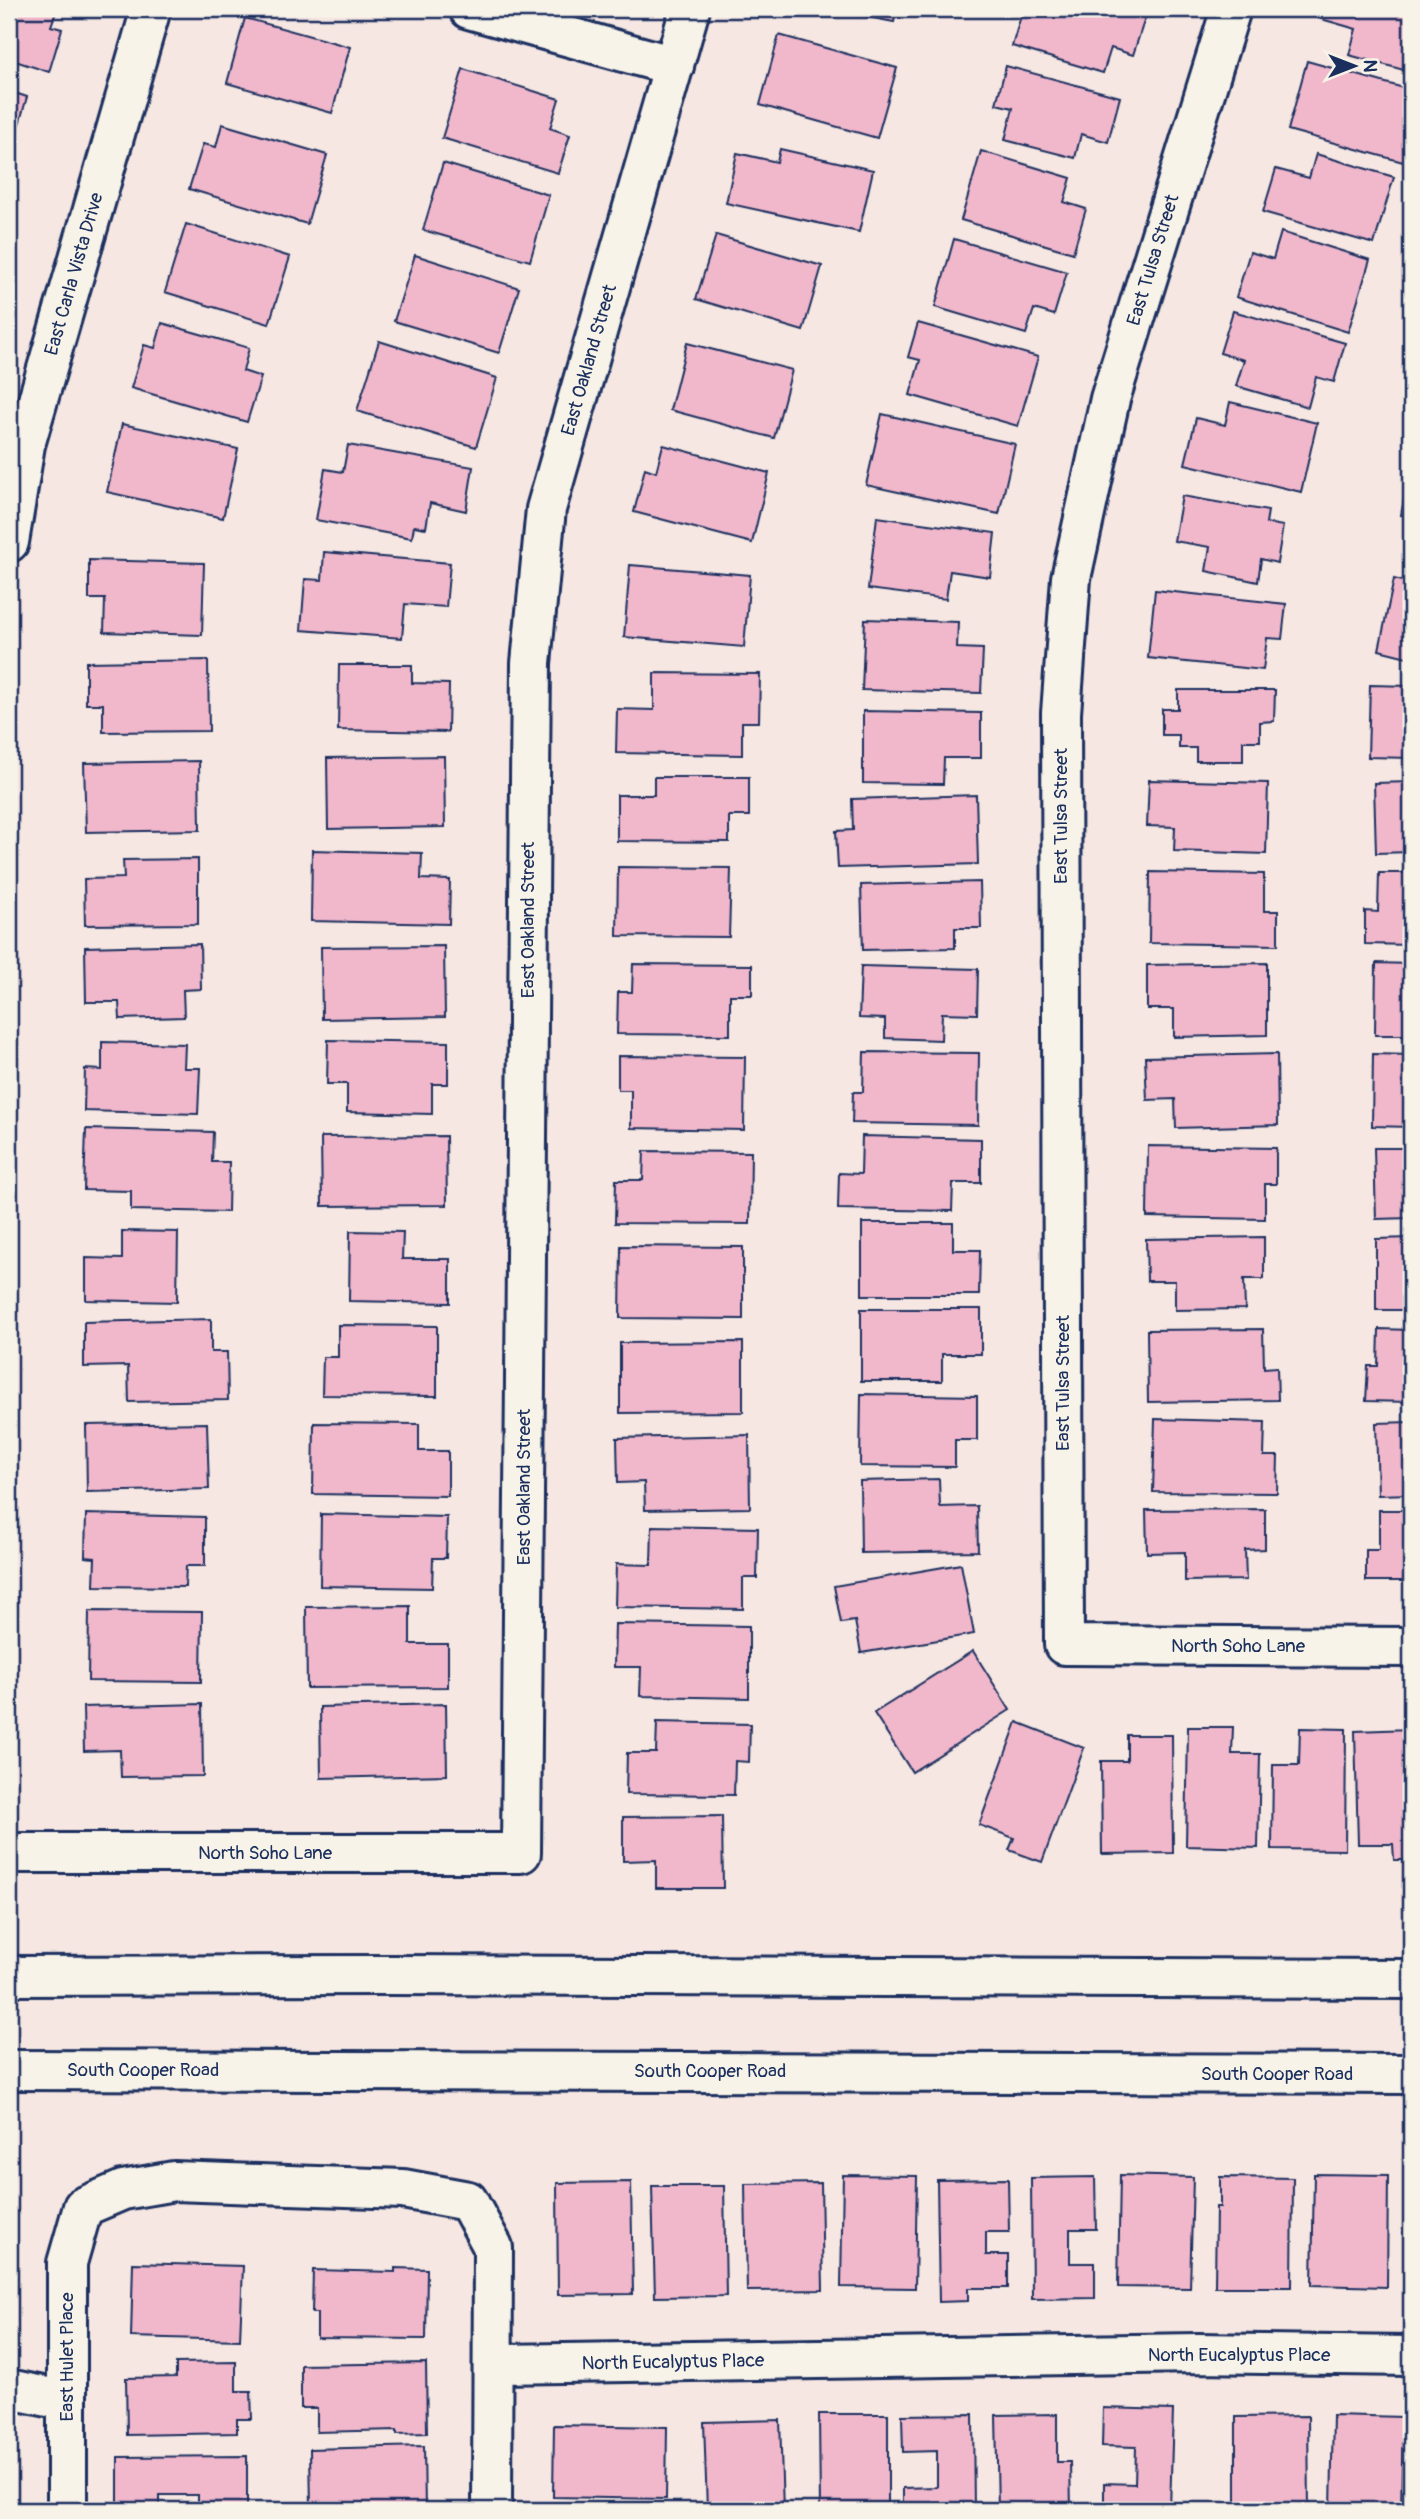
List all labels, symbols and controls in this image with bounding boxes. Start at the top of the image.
north arrow [1318,32,1388,102]
text: N [1358,60,1382,73]
street label: East Carla Vista Drive [39,189,109,358]
street label: East Tulsa Street [1122,191,1184,329]
street label: East Oakland Street [556,281,622,438]
street label: East Tulsa Street [1049,748,1073,884]
street label: East Oakland Street [516,842,540,998]
street label: East Tulsa Street [1051,1315,1075,1451]
street label: East Oakland Street [512,1409,536,1565]
street label: North Soho Lane [1171,1634,1306,1658]
street label: North Soho Lane [198,1841,333,1865]
street label: South Cooper Road [67,2058,219,2082]
street label: South Cooper Road [634,2059,786,2083]
street label: South Cooper Road [1201,2062,1353,2086]
street label: East Hulet Place [55,2292,79,2422]
street label: North Eucalyptus Place [1148,2343,1331,2367]
street label: North Eucalyptus Place [581,2348,765,2376]

